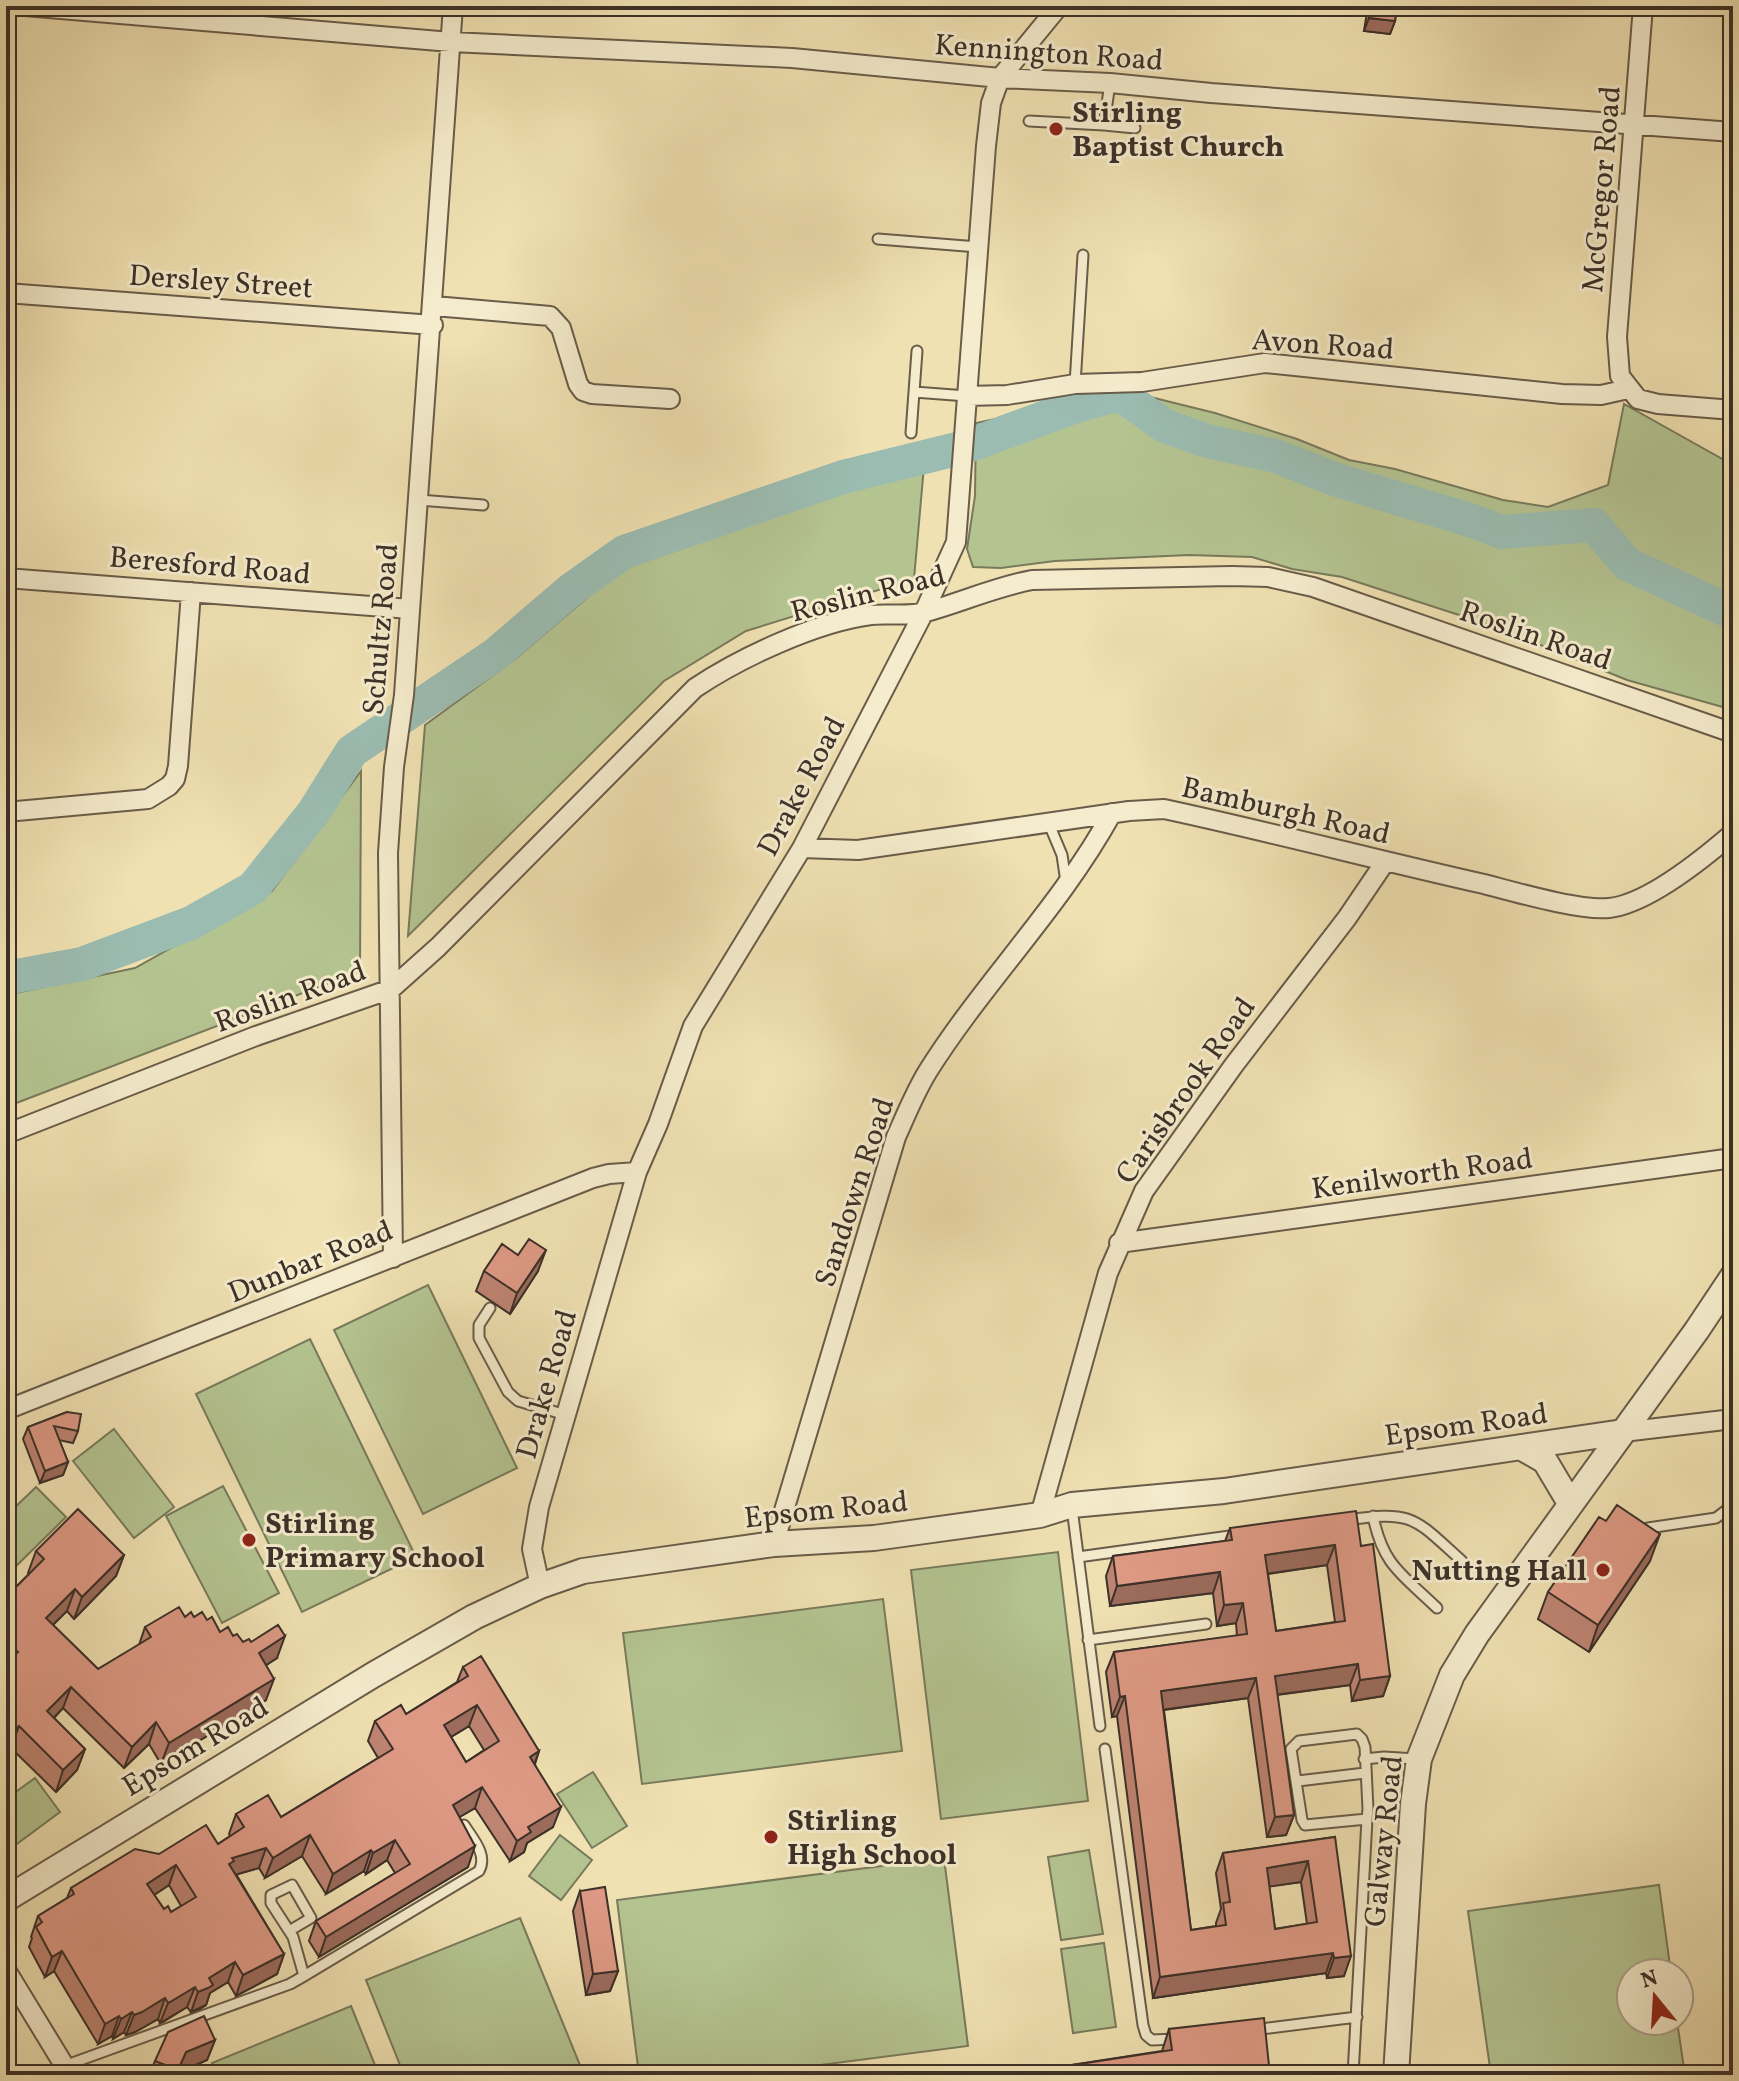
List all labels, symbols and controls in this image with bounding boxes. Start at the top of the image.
street label: Kennington Road [933,25,1165,83]
street label: McGregor Road [1573,84,1633,294]
place label: Stirling Baptist Church [1072,93,1284,169]
marker: Stirling Baptist Church [1047,120,1065,138]
street label: Dersley Street [127,256,314,310]
street label: Avon Road [1250,320,1395,372]
street label: Beresford Road [107,537,312,597]
street label: Schultz Road [354,542,410,717]
street label: Roslin Road [787,555,950,634]
street label: Roslin Road [1454,591,1617,683]
street label: Drake Road [748,709,857,864]
street label: Bamburgh Road [1177,768,1394,856]
street label: Roslin Road [209,951,372,1045]
street label: Carisbrook Road [1106,989,1267,1193]
street label: Sandown Road [806,1093,906,1293]
street label: Kenilworth Road [1309,1139,1536,1211]
street label: Dunbar Road [222,1211,399,1315]
street label: Drake Road [507,1305,589,1464]
street label: Epsom Road [1382,1394,1551,1458]
street label: Epsom Road [742,1482,910,1540]
place label: Stirling Primary School [265,1504,485,1580]
marker: Stirling Primary School [240,1531,258,1549]
place label: Nutting Hall [1412,1551,1587,1593]
marker: Nutting Hall [1594,1561,1612,1579]
street label: Epsom Road [115,1687,277,1808]
street label: Galway Road [1355,1753,1415,1929]
place label: Stirling High School [787,1801,957,1877]
marker: Stirling High School [762,1828,780,1846]
north arrow [1615,1957,1695,2037]
text: N [1637,1963,1662,1998]

